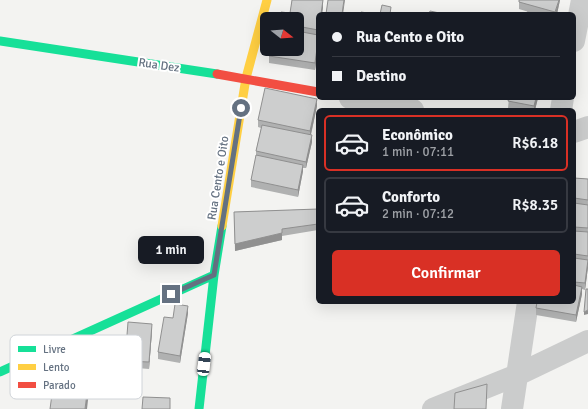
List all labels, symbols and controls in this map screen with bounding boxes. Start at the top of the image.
north arrow [260,12,304,56]
map controls [260,12,304,56]
text: Rua Cento e Oito [356,28,464,46]
street label: Rua Dez [137,55,180,76]
text: Destino [356,67,406,85]
route start [232,99,250,117]
icon: car [334,125,370,161]
text: Econômico [382,126,453,144]
text: R$6.18 [512,134,558,152]
street label: Rua Cento e Oito [204,135,233,221]
text: 1 min · 07:11 [382,144,454,160]
icon: car [334,187,370,223]
text: Conforto [382,188,440,206]
text: R$8.35 [512,196,558,214]
text: 2 min · 07:12 [382,206,454,222]
callout: 1 min [138,236,204,264]
text: 1 min [155,242,187,258]
button: Confirmar [332,250,560,296]
route end [162,285,180,303]
legend [10,335,142,399]
text: Livre [43,343,66,356]
car [197,351,211,377]
text: Lento [43,361,70,374]
text: Parado [43,379,76,392]

